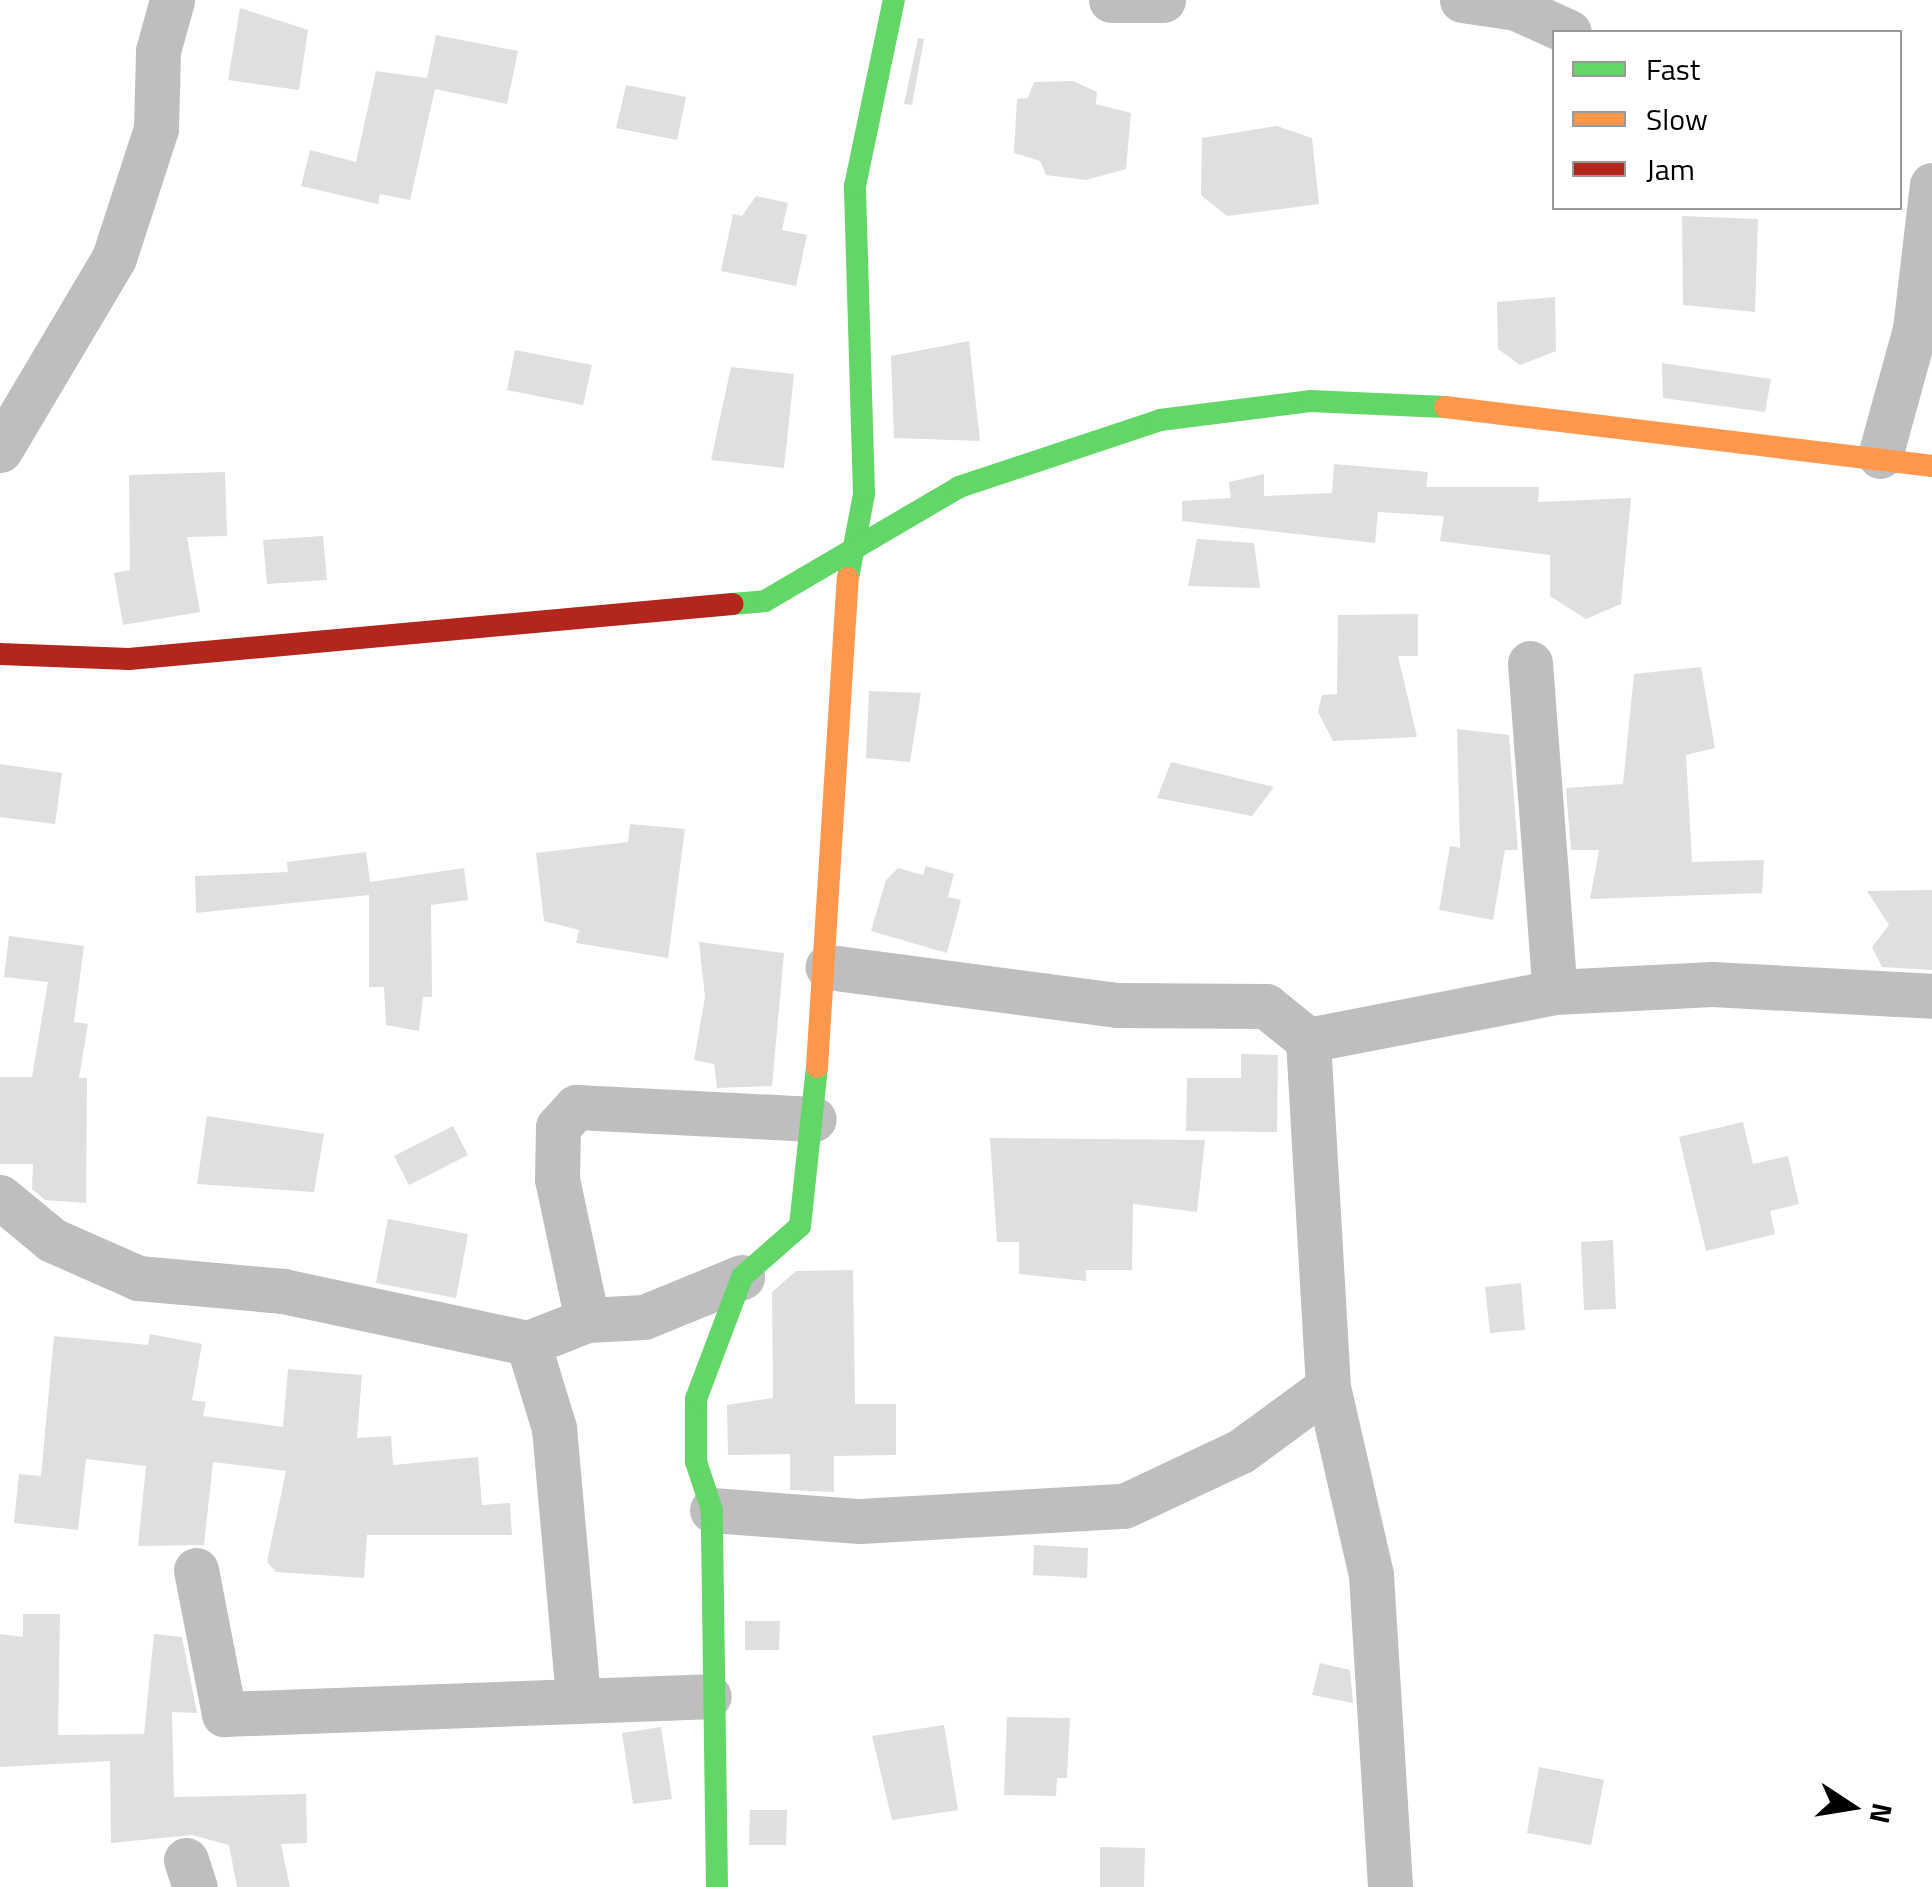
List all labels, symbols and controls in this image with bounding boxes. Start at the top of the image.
legend [1552,30,1902,210]
text: Fast [1646,46,1700,92]
text: Slow [1646,96,1708,142]
text: Jam [1646,146,1695,192]
north arrow [1802,1757,1902,1857]
text: N [1859,1799,1905,1827]

